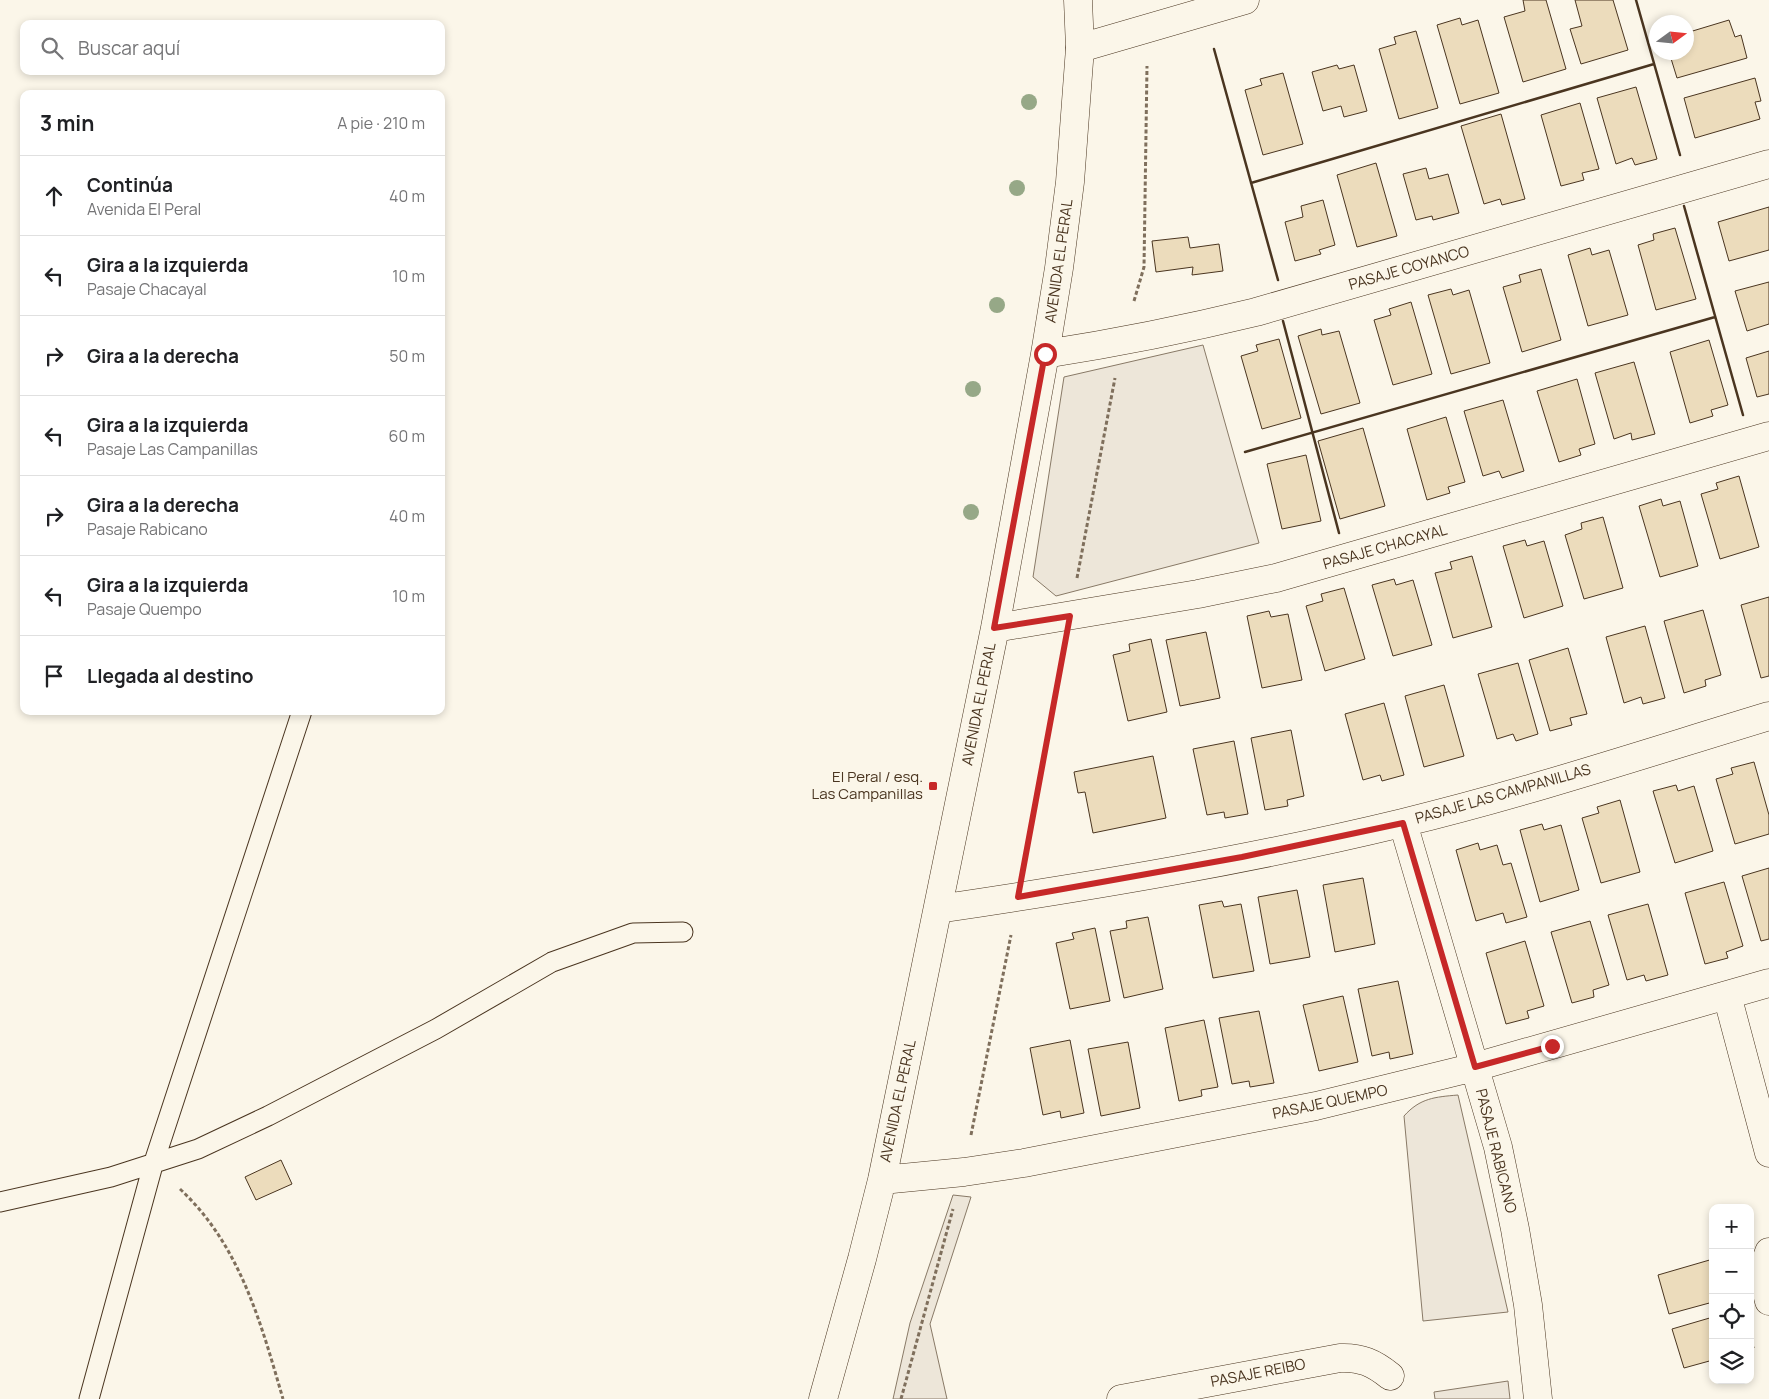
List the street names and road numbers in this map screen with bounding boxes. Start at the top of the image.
street label: AVENIDA EL PERAL [1039,197,1078,324]
street label: PASAJE COYANCO [1346,240,1472,295]
street label: PASAJE CHACAYAL [1320,519,1450,574]
street label: AVENIDA EL PERAL [956,640,1001,767]
street label: PASAJE LAS CAMPANILLAS [1413,758,1593,829]
street label: AVENIDA EL PERAL [874,1037,921,1164]
street label: PASAJE QUEMPO [1270,1079,1390,1124]
street label: PASAJE RABICANO [1471,1086,1522,1215]
street label: PASAJE REIBO [1209,1353,1307,1392]

